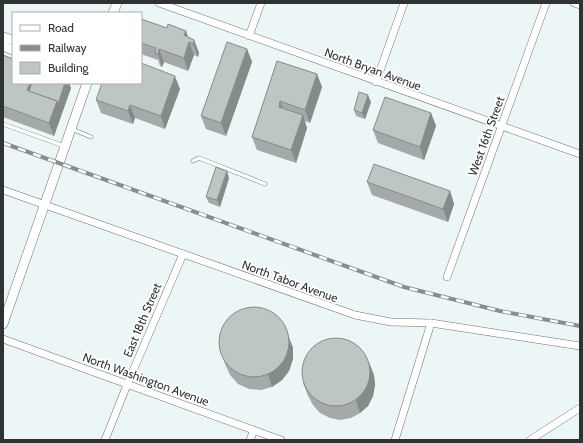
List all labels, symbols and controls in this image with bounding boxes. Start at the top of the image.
legend [12,12,142,84]
text: Road [48,20,74,35]
text: Railway [48,40,86,55]
street label: North Bryan Avenue [323,45,423,93]
text: Building [48,60,90,75]
street label: West 16th Street [465,94,507,178]
street label: North Tabor Avenue [240,257,340,305]
street label: East 18th Street [120,281,164,359]
street label: North Washington Avenue [81,349,211,409]

